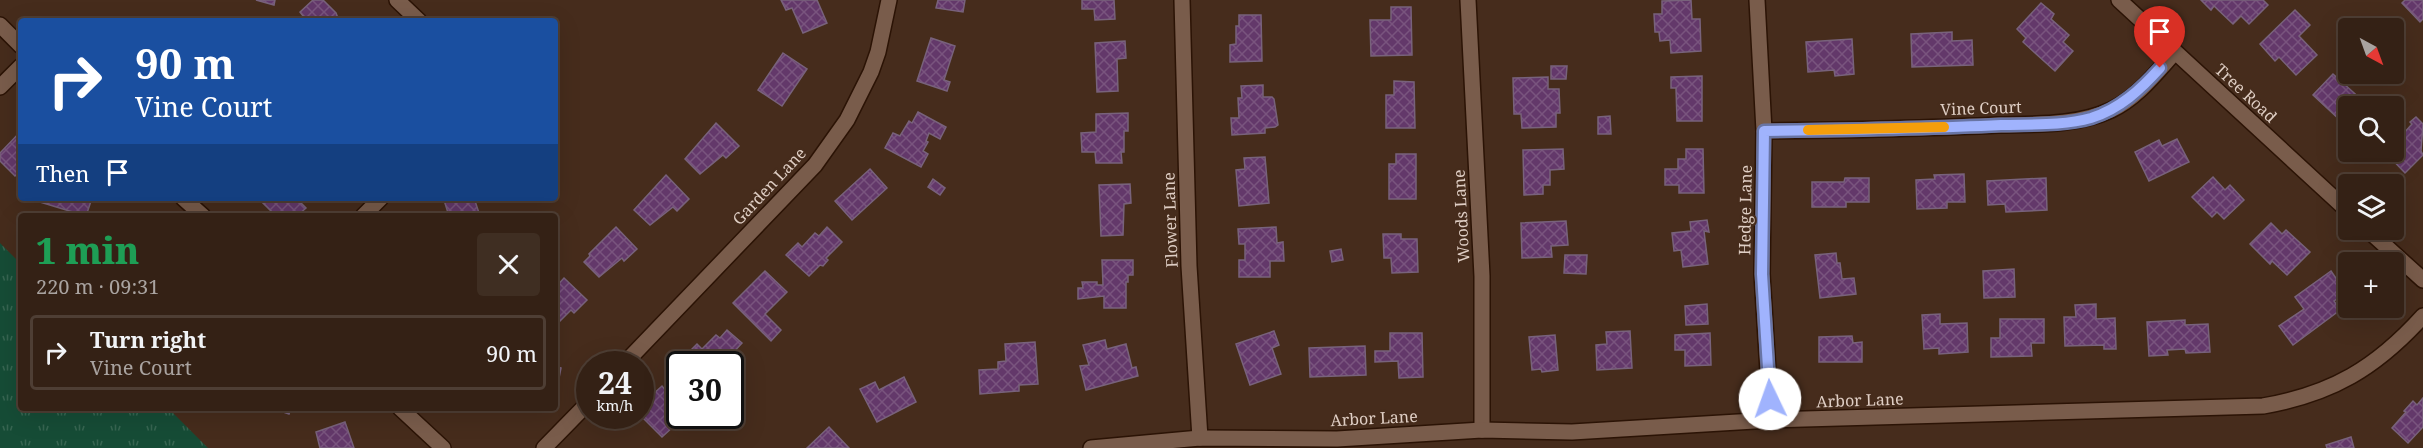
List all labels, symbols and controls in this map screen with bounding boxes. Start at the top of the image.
pin [2134,6,2185,68]
icon: arrive [2143,15,2176,48]
north arrow [2338,18,2404,84]
map controls [2338,18,2404,318]
text: 90 m [135,34,235,91]
icon: right [36,42,114,120]
street label: Tree Road [2210,59,2282,127]
text: Vine Court [135,88,272,125]
street label: Vine Court [1940,96,2022,120]
button: search [2338,96,2404,162]
street label: Garden Lane [727,142,811,230]
icon: arrive [101,156,134,189]
text: Then [36,158,89,188]
street label: Hedge Lane [1733,165,1757,255]
street label: Woods Lane [1448,169,1474,263]
street label: Flower Lane [1157,172,1183,268]
button: layers [2338,174,2404,240]
text: 1 min [36,226,139,275]
button: close [477,233,540,296]
button: + [2338,252,2404,318]
text: 220 m · 09:31 [36,273,159,300]
text: Turn right [90,324,206,354]
icon: right [39,336,72,369]
text: 90 m [486,338,537,368]
speed limit sign: 30 [666,351,744,429]
text: Vine Court [90,354,192,381]
text: 24 [598,362,632,403]
position arrow [1738,367,1802,431]
street label: Arbor Lane [1816,387,1904,413]
text: km/h [597,395,633,415]
street label: Arbor Lane [1330,405,1418,431]

